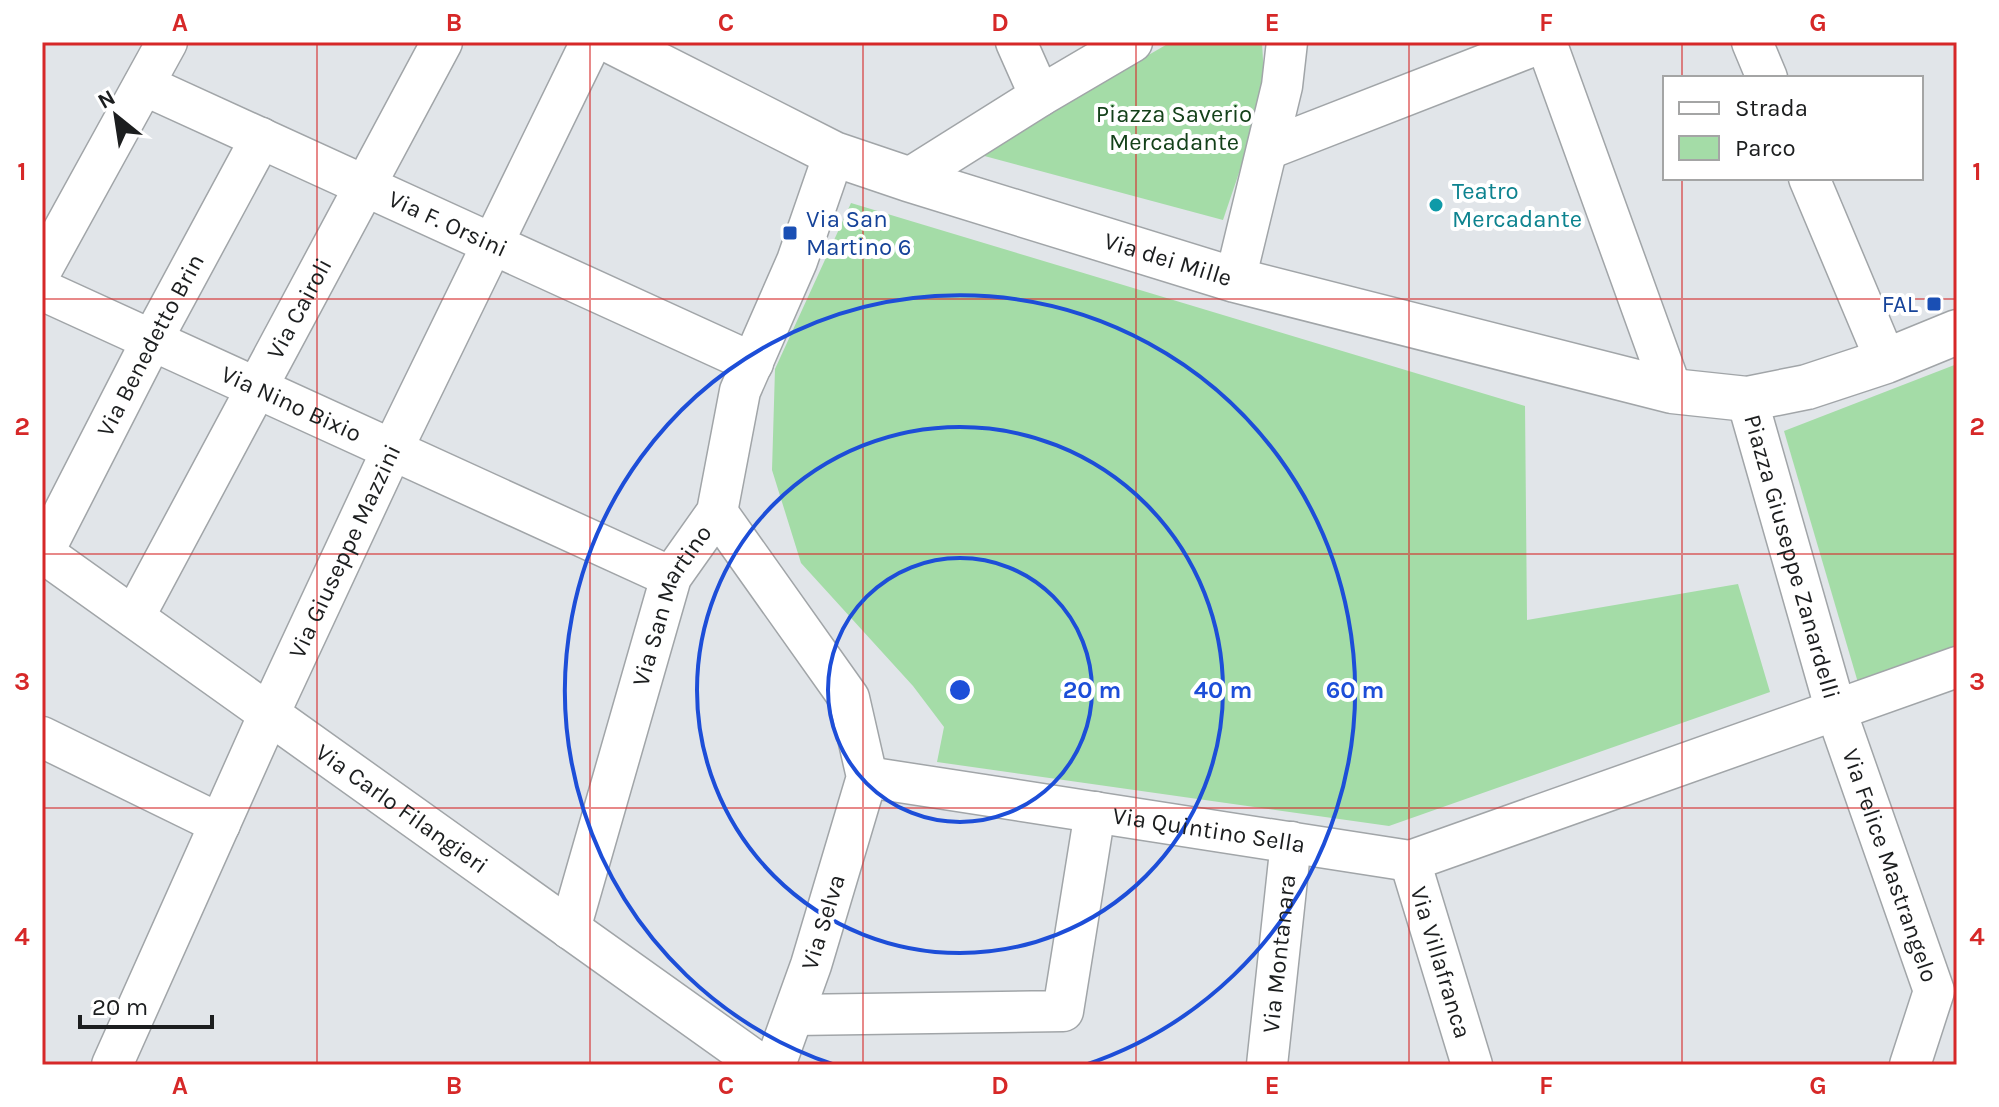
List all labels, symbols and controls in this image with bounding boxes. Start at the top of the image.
text: A [172,7,188,38]
text: B [446,7,462,38]
text: C [718,7,734,38]
text: D [991,7,1009,38]
text: E [1264,7,1280,38]
text: F [1539,7,1553,38]
text: G [1809,7,1827,38]
north arrow [76,76,156,156]
legend [1663,76,1923,180]
text: N [93,84,120,115]
text: Strada [1735,94,1808,122]
park label: Piazza Saverio Mercadante [1096,100,1252,156]
text: Parco [1735,134,1796,162]
text: 1 [17,156,27,187]
text: 1 [1972,156,1982,187]
place label: Teatro Mercadante [1452,177,1582,233]
street label: Via F. Orsini [384,184,512,263]
marker: Teatro Mercadante [1427,196,1445,214]
place label: Via San Martino 6 [806,205,911,261]
marker: Via San Martino 6 [781,224,799,242]
street label: Via dei Mille [1101,226,1235,292]
street label: Via Benedetto Brin [91,249,210,441]
street label: Via Cairoli [261,253,338,364]
place label: FAL [1882,290,1919,318]
marker: FAL [1925,295,1943,313]
street label: Via Nino Bixio [217,360,366,448]
text: 2 [14,411,30,442]
street label: Piazza Giuseppe Zanardelli [1738,411,1846,702]
text: 2 [1969,411,1985,442]
street label: Via Giuseppe Mazzini [283,440,407,663]
street label: Via San Martino [626,519,717,689]
text: 3 [14,666,30,697]
text: 3 [1969,666,1985,697]
centre of rings [946,676,974,704]
text: 20 m [1063,676,1121,704]
text: 40 m [1194,676,1252,704]
text: 60 m [1326,676,1384,704]
street label: Via Carlo Filangieri [310,738,493,880]
street label: Via Felice Mastrangelo [1836,745,1944,986]
street label: Via Quintino Sella [1111,801,1307,859]
street label: Via Selva [795,871,851,973]
street label: Via Montanara [1257,873,1301,1034]
street label: Via Villafranca [1405,883,1477,1042]
text: 4 [14,921,30,952]
text: 4 [1969,921,1985,952]
scale bar [80,979,212,1029]
text: 20 m [92,993,148,1021]
text: A [172,1070,188,1101]
text: B [446,1070,462,1101]
text: C [718,1070,734,1101]
text: D [991,1070,1009,1101]
text: E [1264,1070,1280,1101]
text: F [1539,1070,1553,1101]
text: G [1809,1070,1827,1101]

